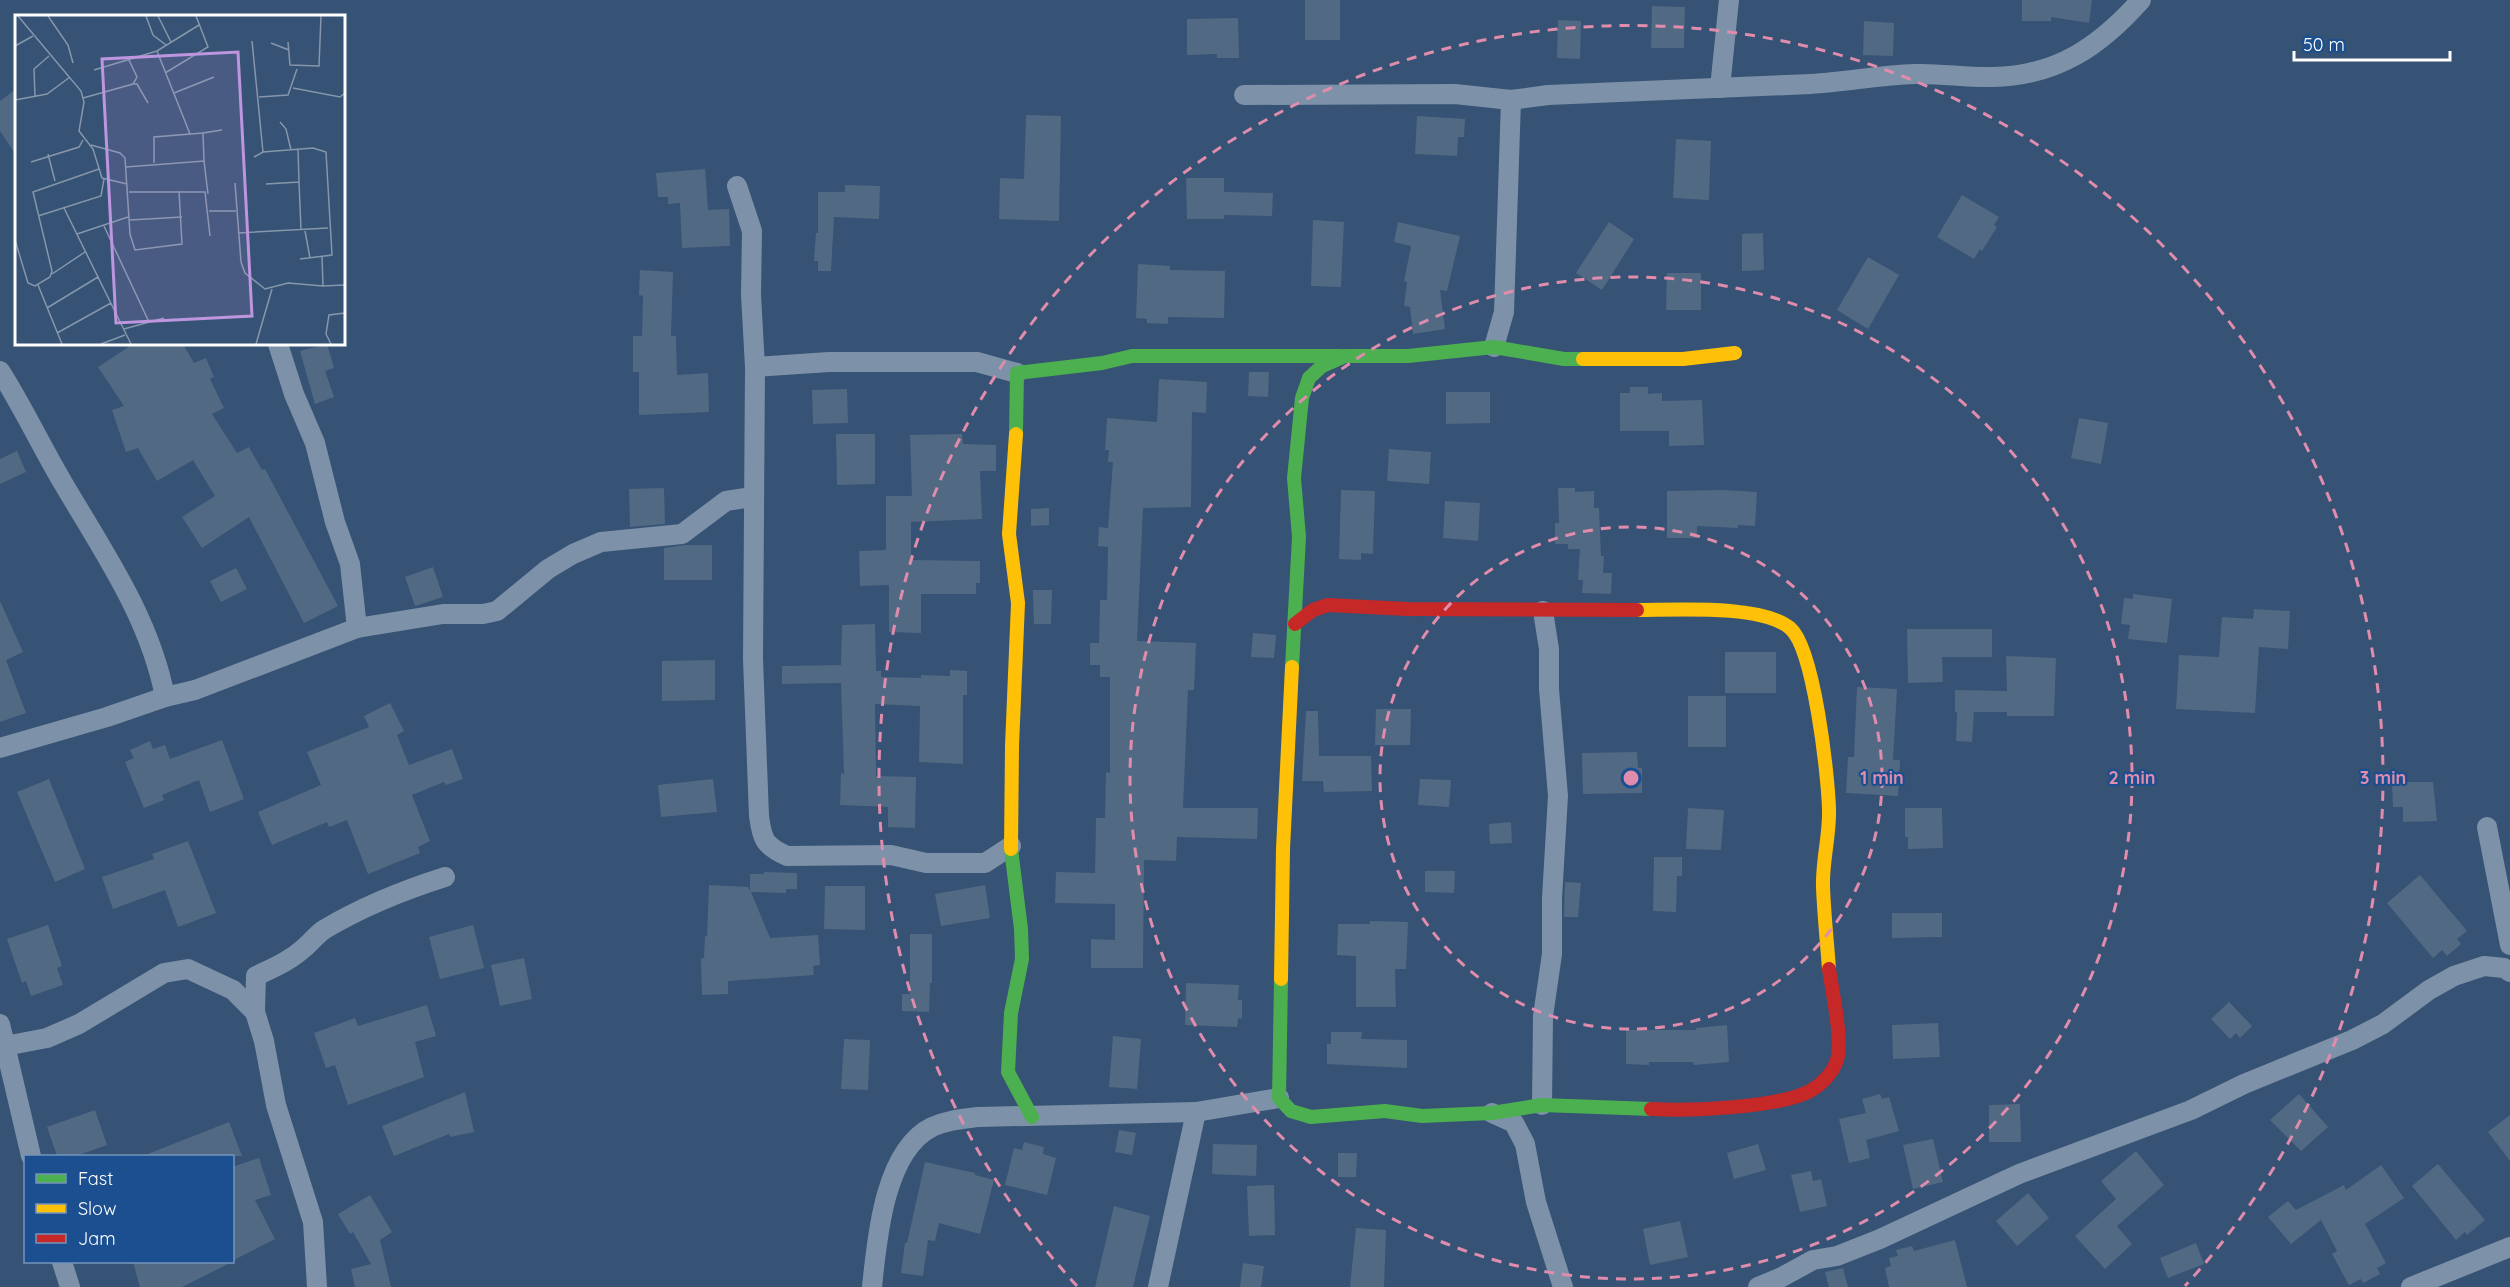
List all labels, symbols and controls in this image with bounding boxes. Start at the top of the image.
inset map [15,15,345,345]
scale bar [2294,24,2450,62]
text: 50 m [2303,33,2345,56]
text: 1 min [1860,766,1904,789]
text: 2 min [2109,766,2155,789]
text: 3 min [2360,766,2406,789]
centre of rings [1621,768,1641,788]
legend [24,1155,234,1263]
text: Fast [78,1167,113,1190]
text: Slow [78,1197,116,1220]
text: Jam [78,1227,116,1250]

